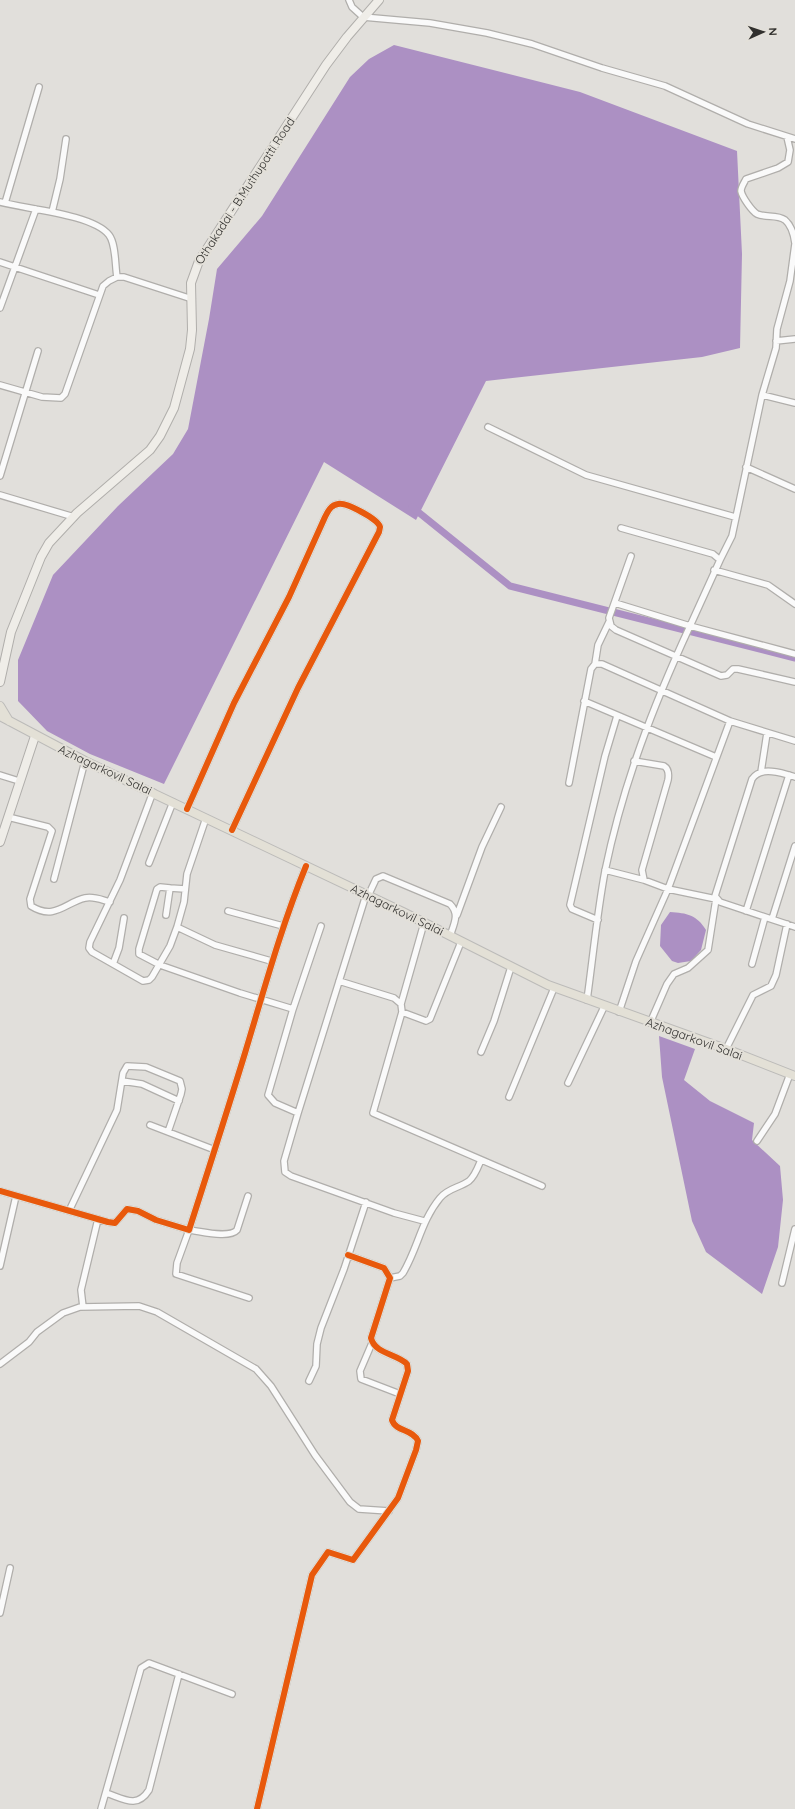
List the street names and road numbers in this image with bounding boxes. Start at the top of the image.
street label: Othakadai - B.Muthupatti Road [191,114,298,267]
street label: Azhagarkovil Salai [56,741,155,798]
street label: Azhagarkovil Salai [348,880,446,939]
street label: Azhagarkovil Salai [644,1014,745,1063]

